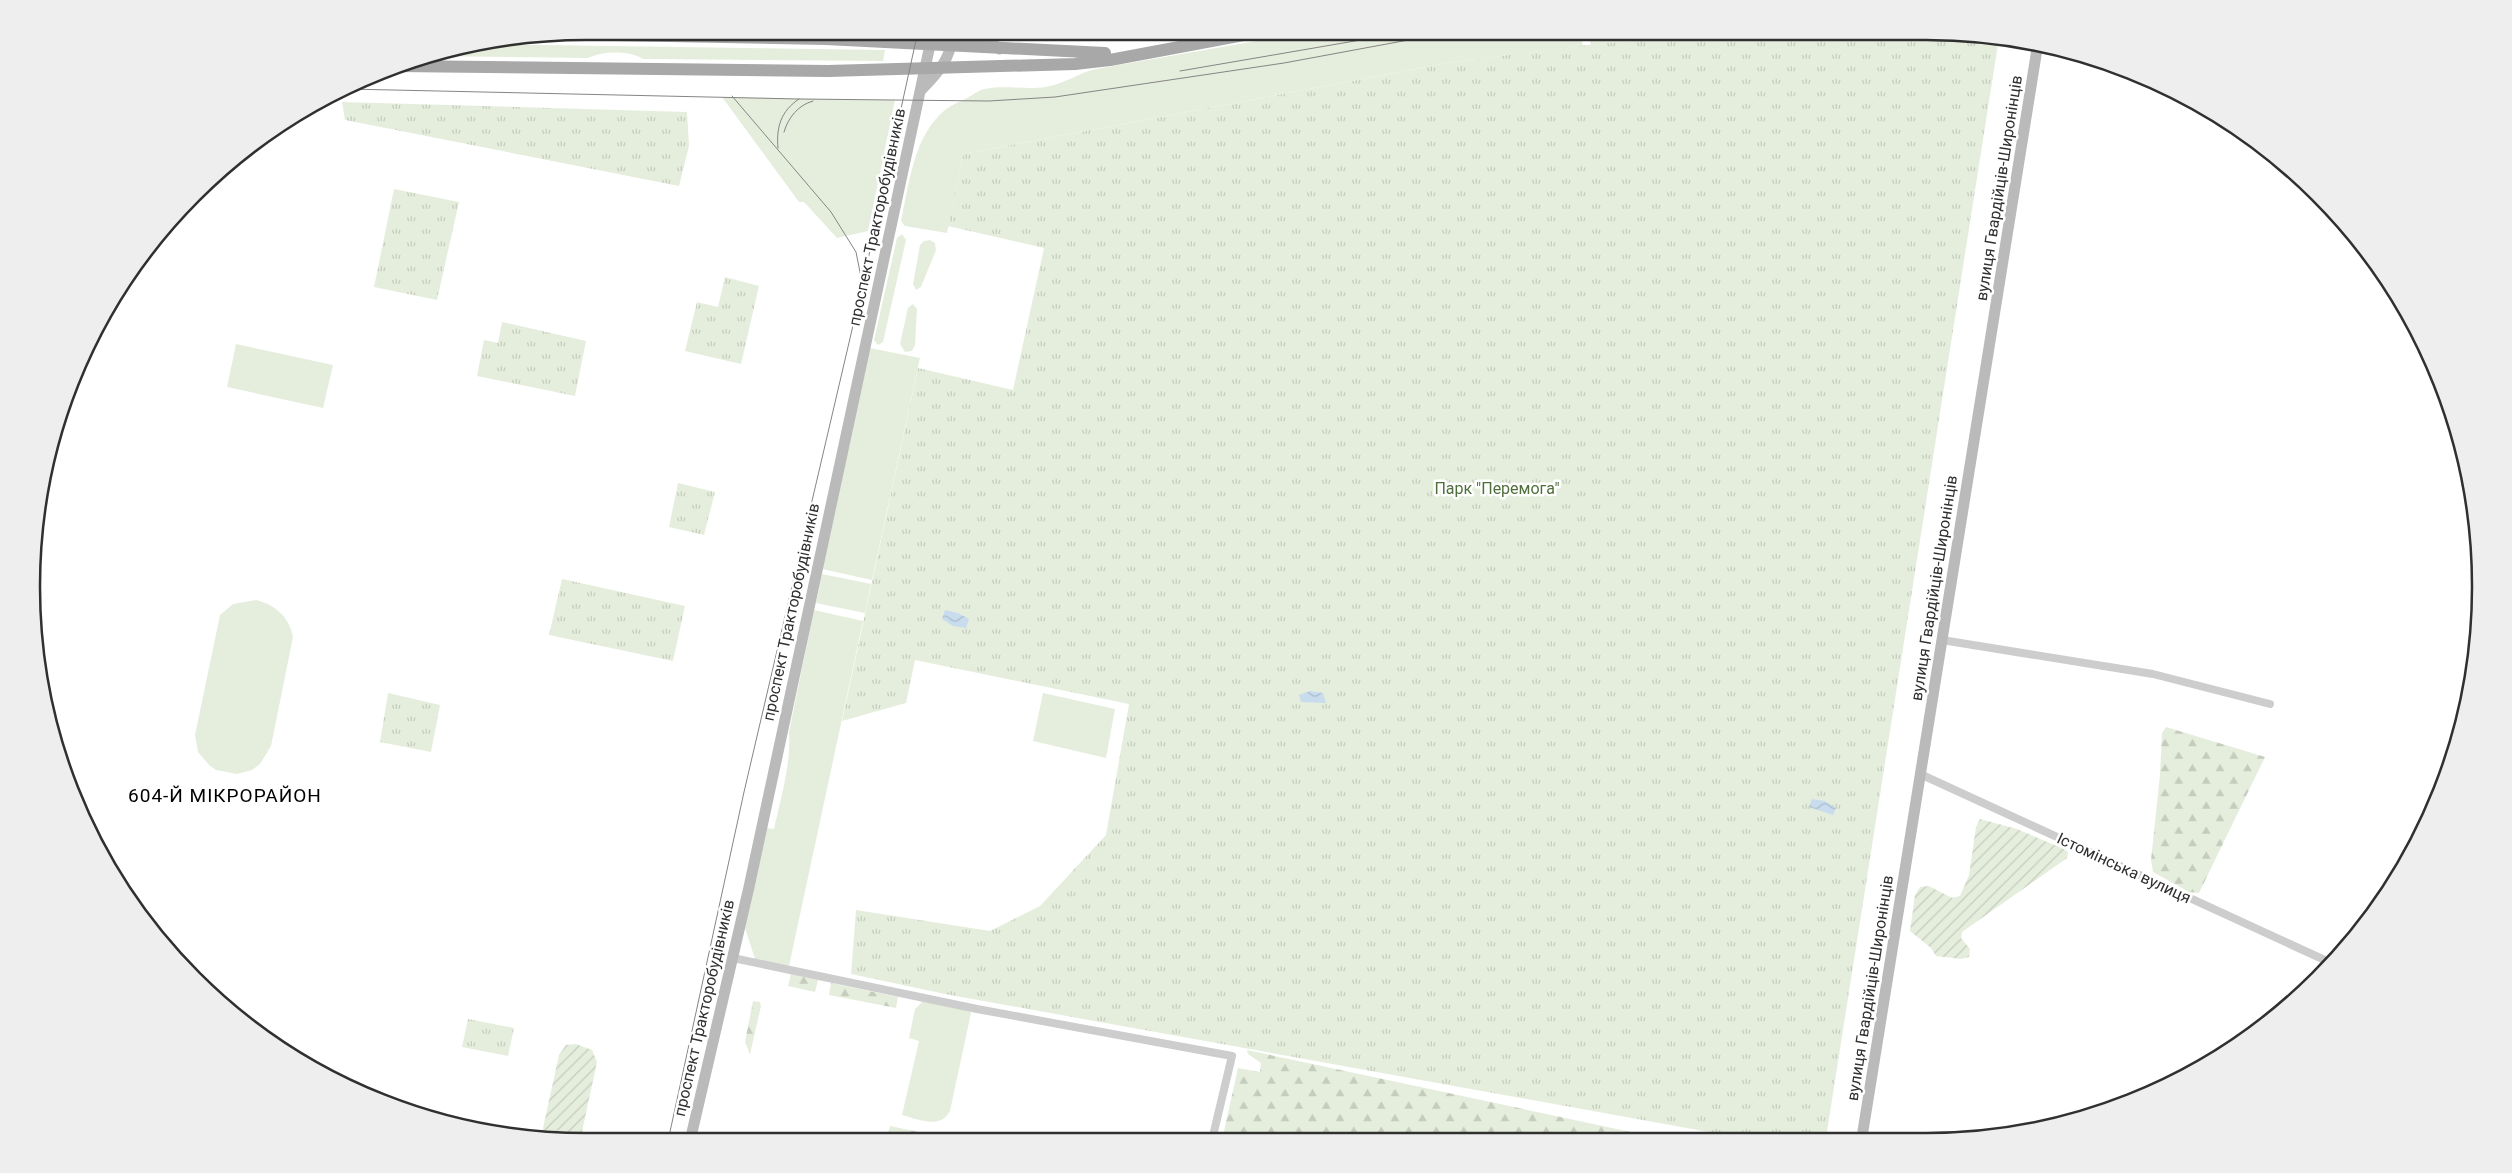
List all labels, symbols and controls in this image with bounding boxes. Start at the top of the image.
street label: вулиця Гвардійців-Широнінців [1972,74,2026,302]
street label: проспект Тракторобудівників [845,106,909,328]
street label: вулиця Гвардійців-Широнінців [1907,474,1961,702]
park label: Парк "Перемога" [1434,479,1560,498]
street label: проспект Тракторобудівників [759,501,823,723]
district label: 604-Й МІКРОРАЙОН [128,784,322,807]
street label: Істомінська вулиця [2054,829,2194,907]
street label: вулиця Гвардійців-Широнінців [1843,874,1897,1102]
street label: проспект Тракторобудівників [670,898,738,1118]

